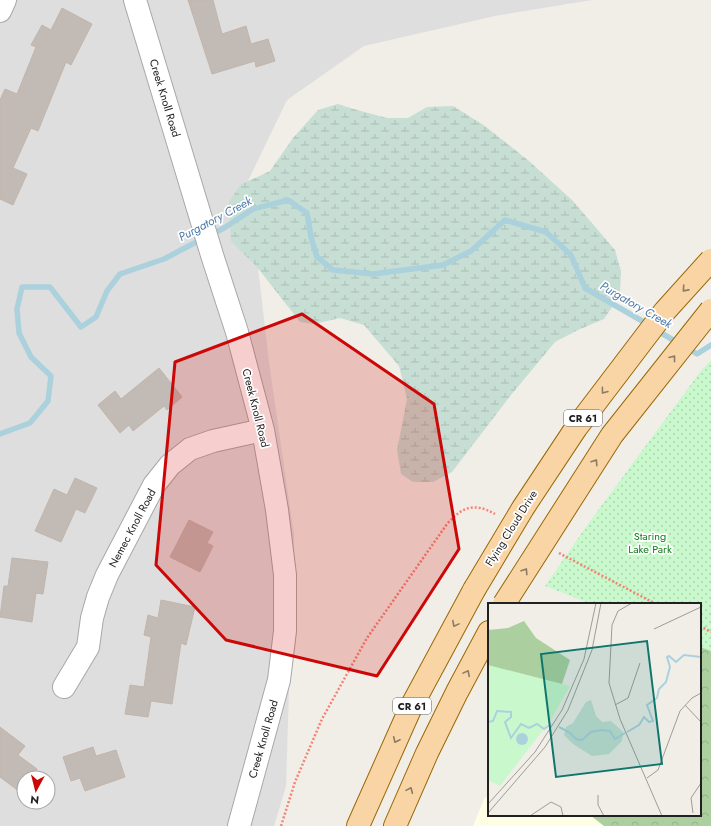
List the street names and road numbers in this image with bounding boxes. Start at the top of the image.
street label: Creek Knoll Road [146,57,184,139]
street label: Creek Knoll Road [238,367,274,449]
road number: CR 61 [564,410,602,426]
street label: Nemec Knoll Road [104,486,160,570]
street label: Flying Cloud Drive [481,487,541,569]
street label: Creek Knoll Road [244,698,282,780]
road number: CR 61 [393,698,431,714]

